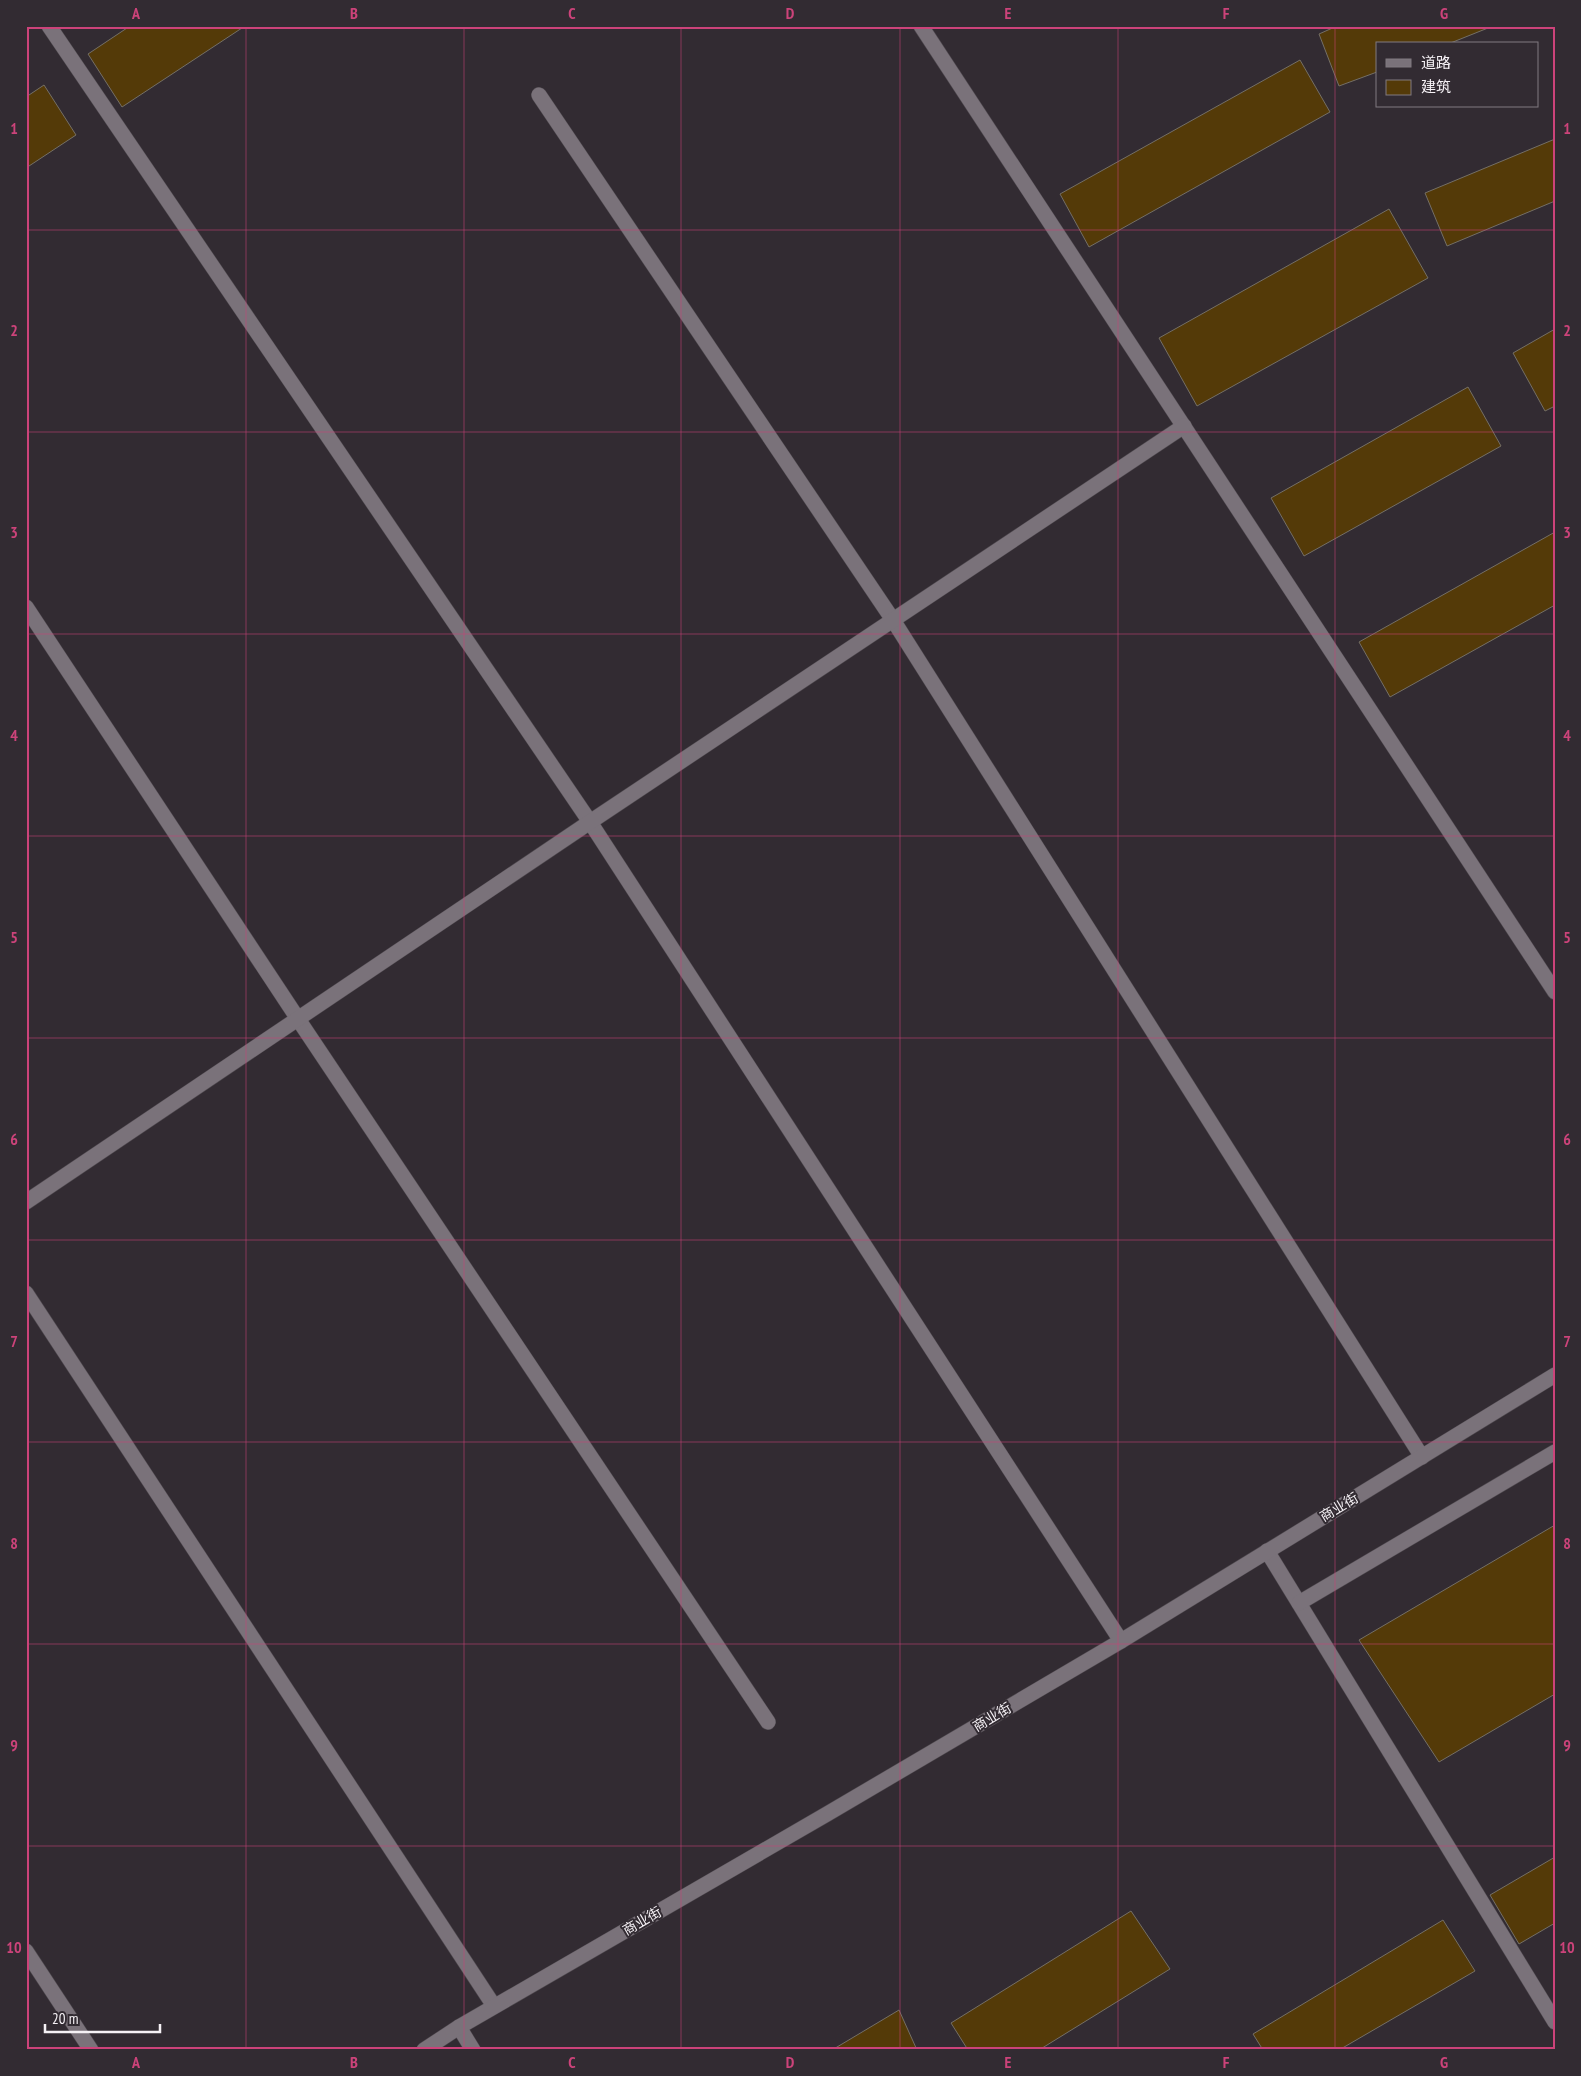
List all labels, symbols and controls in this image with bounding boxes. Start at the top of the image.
text: A [131,3,141,23]
text: B [350,3,358,23]
text: C [568,3,576,23]
text: D [786,3,795,23]
text: E [1005,3,1012,23]
text: F [1223,3,1230,23]
text: G [1440,3,1448,23]
legend [1376,42,1538,108]
text: 道路 [1421,53,1451,72]
text: 建筑 [1421,77,1451,96]
text: 1 [10,118,18,138]
text: 1 [1563,118,1571,138]
text: 2 [10,320,18,340]
text: 2 [1563,320,1571,340]
text: 3 [10,522,18,542]
text: 3 [1563,522,1571,542]
text: 4 [10,725,18,745]
text: 4 [1563,725,1571,745]
text: 5 [10,927,18,947]
text: 5 [1563,927,1571,947]
text: 6 [10,1129,18,1149]
text: 6 [1563,1129,1571,1149]
text: 7 [10,1331,18,1351]
text: 7 [1563,1331,1571,1351]
street label: 商业街 [1316,1488,1362,1526]
text: 8 [10,1533,18,1553]
text: 8 [1563,1533,1571,1553]
street label: 商业街 [969,1698,1015,1736]
text: 9 [10,1735,18,1755]
text: 9 [1563,1735,1571,1755]
street label: 商业街 [619,1903,665,1939]
text: 10 [6,1937,22,1957]
text: 10 [1559,1937,1575,1957]
scale bar [45,2001,160,2033]
text: 20 m [52,2009,78,2028]
text: A [131,2052,141,2072]
text: B [350,2052,358,2072]
text: C [568,2052,576,2072]
text: D [786,2052,795,2072]
text: E [1005,2052,1012,2072]
text: F [1223,2052,1230,2072]
text: G [1440,2052,1448,2072]

